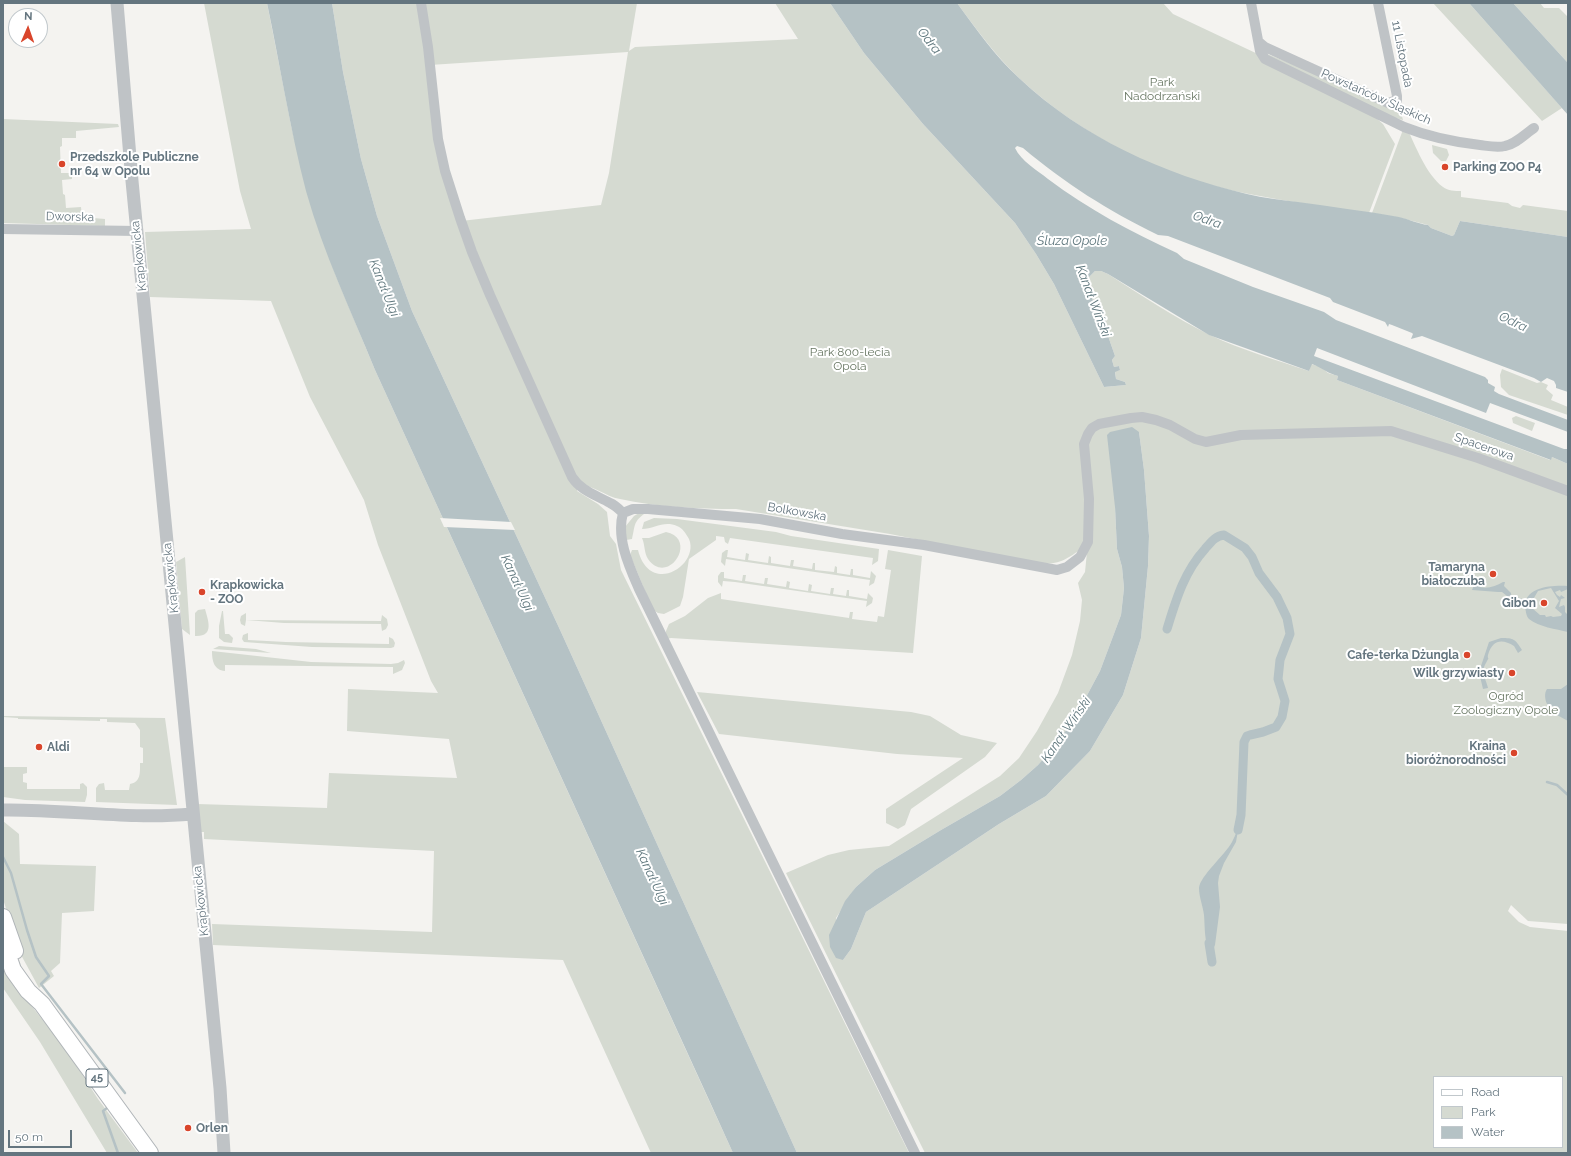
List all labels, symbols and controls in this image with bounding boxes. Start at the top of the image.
north arrow [8,8,48,48]
text: N [24,10,33,23]
street label: 11 Listopada [1388,19,1416,89]
water label: Odra [914,25,944,57]
street label: Powstańców Śląskich [1319,66,1433,128]
park label: Park Nadodrzański [1124,75,1200,103]
place label: Przedszkole Publiczne nr 64 w Opolu [70,150,199,178]
marker: Przedszkole Publiczne nr 64 w Opolu [57,159,67,169]
place label: Parking ZOO P4 [1453,160,1542,174]
marker: Parking ZOO P4 [1440,162,1450,172]
water label: Odra [1191,208,1223,232]
street label: Dworska [46,209,94,225]
street label: Krapkowicka [128,220,150,292]
water label: Śluza Opole [1037,233,1107,249]
water label: Kanał Ulgi [365,257,403,319]
water label: Kanał Wiński [1072,263,1114,339]
water label: Odra [1496,309,1530,335]
park label: Park 800-lecia Opola [810,345,890,373]
street label: Spacerowa [1452,430,1516,464]
street label: Bolkowska [766,500,828,524]
street label: Krapkowicka [160,542,182,614]
water label: Kanał Ulgi [497,552,537,614]
place label: Tamaryna białoczuba [1421,560,1485,588]
marker: Tamaryna białoczuba [1488,569,1498,579]
place label: Krapkowicka - ZOO [210,578,284,606]
marker: Krapkowicka - ZOO [197,587,207,597]
place label: Gibon [1502,596,1536,610]
marker: Gibon [1539,598,1549,608]
place label: Cafe-terka Dżungla [1347,648,1459,662]
marker: Cafe-terka Dżungla [1462,650,1472,660]
place label: Wilk grzywiasty [1413,666,1504,680]
marker: Wilk grzywiasty [1507,668,1517,678]
park label: Ogród Zoologiczny Opole [1454,689,1558,717]
water label: Kanał Wiński [1038,694,1094,766]
place label: Kraina bioróżnorodności [1406,739,1506,767]
place label: Aldi [47,740,70,754]
marker: Aldi [34,742,44,752]
marker: Kraina bioróżnorodności [1509,748,1519,758]
water label: Kanał Ulgi [632,846,672,908]
street label: Krapkowicka [190,865,212,937]
road number: 45 [86,1069,108,1087]
legend [1433,1076,1563,1148]
text: Road [1471,1085,1500,1099]
text: Park [1471,1105,1496,1119]
place label: Orlen [196,1121,228,1135]
scale bar [10,1122,74,1148]
marker: Orlen [183,1123,193,1133]
text: Water [1471,1125,1505,1139]
text: 50 m [15,1130,43,1144]

